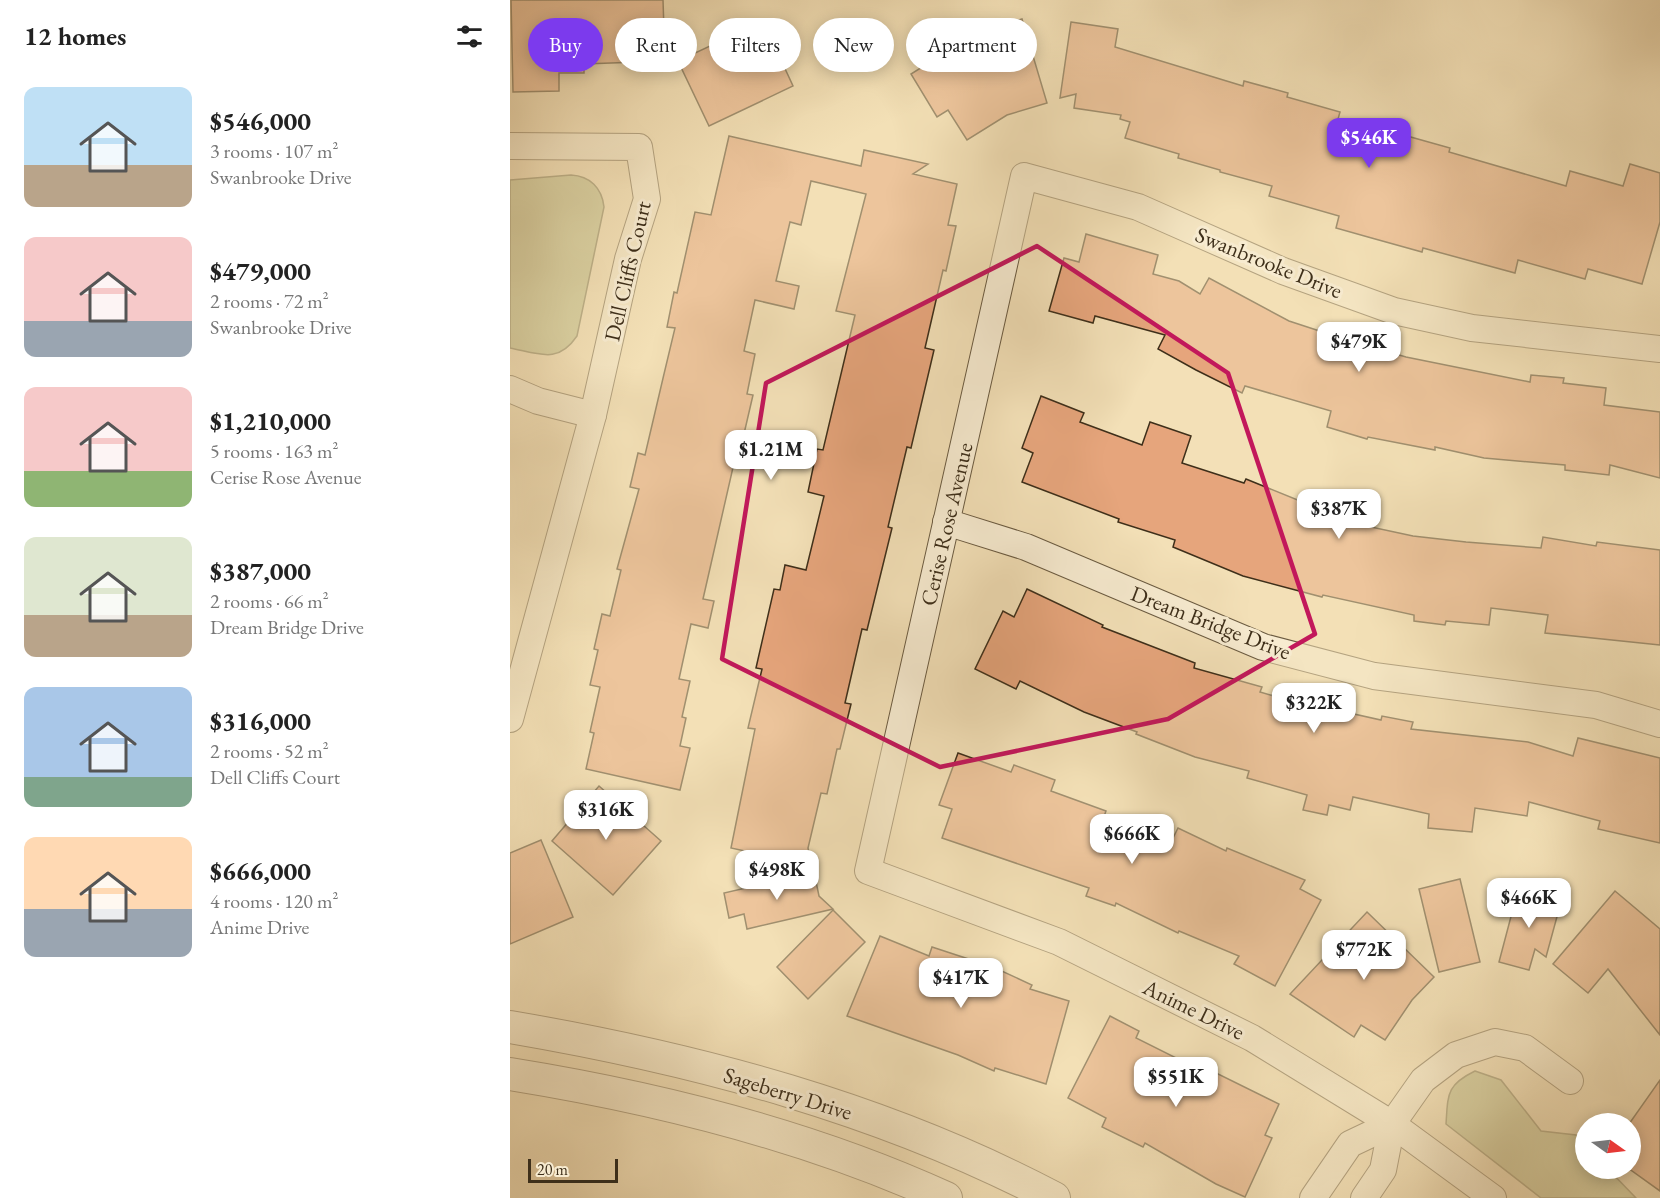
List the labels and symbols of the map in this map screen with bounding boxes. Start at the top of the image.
pin: $546K [1327,118,1411,169]
street label: Dell Cliffs Court [597,198,658,344]
street label: Swanbrooke Drive [1191,220,1347,305]
pin: $479K [1317,322,1401,373]
pin: $1.21M [722,430,820,481]
street label: Cerise Rose Avenue [914,439,979,609]
pin: $387K [1297,489,1381,540]
street label: Dream Bridge Drive [1127,579,1295,666]
pin: $322K [1272,683,1356,734]
pin: $316K [564,790,648,841]
pin: $666K [1090,814,1174,865]
pin: $498K [735,850,819,901]
pin: $466K [1487,878,1571,929]
pin: $772K [1322,930,1406,981]
pin: $417K [919,958,1003,1009]
street label: Anime Drive [1137,972,1250,1047]
pin: $551K [1134,1057,1218,1108]
street label: Sageberry Drive [720,1060,856,1127]
north arrow [1575,1113,1641,1179]
scale bar [528,1156,618,1184]

